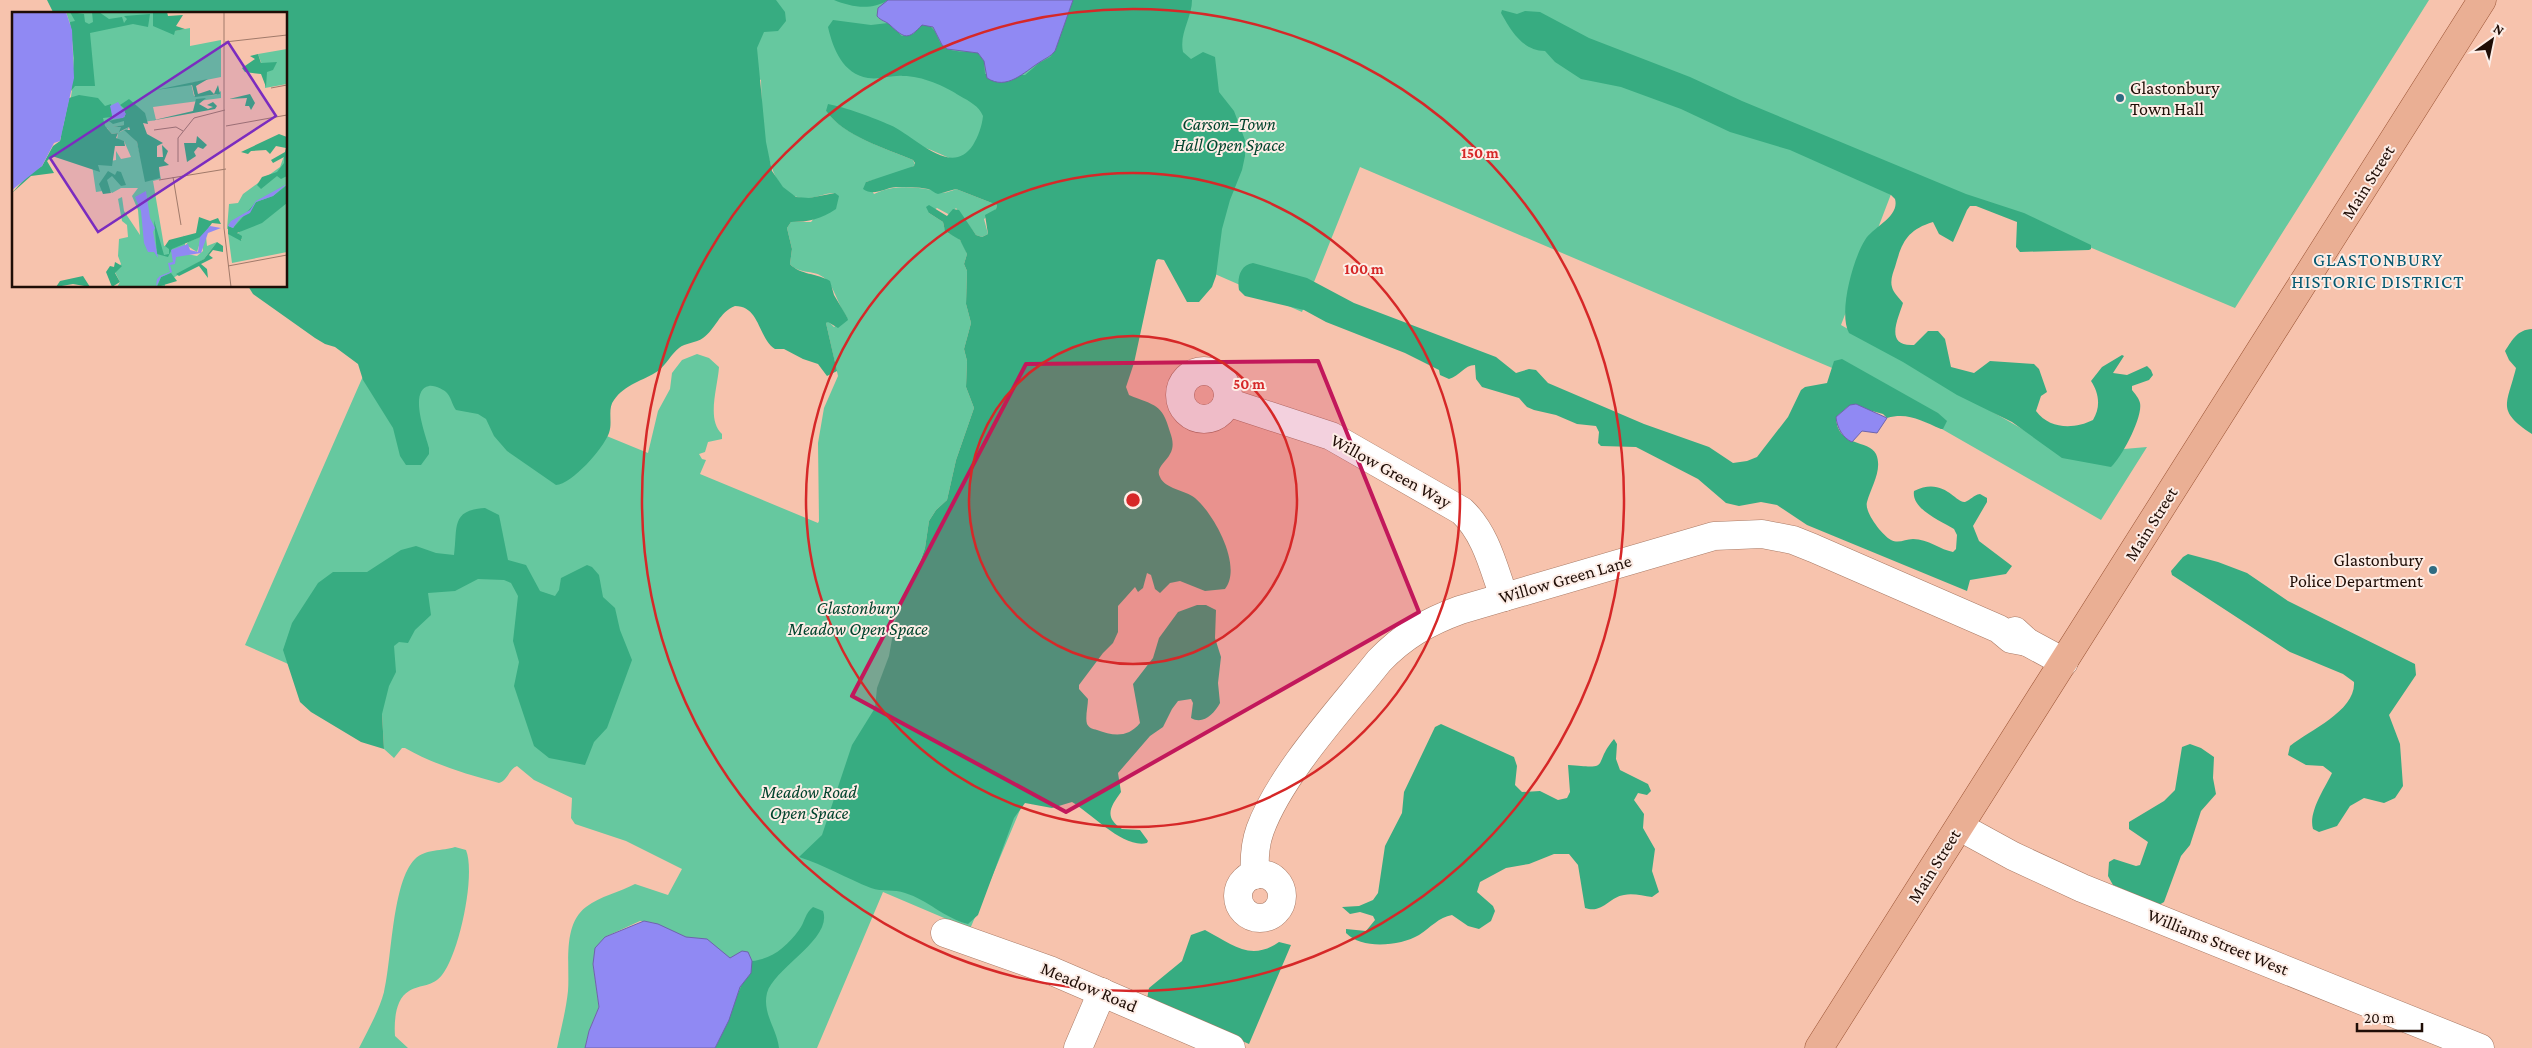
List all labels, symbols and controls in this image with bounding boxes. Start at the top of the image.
inset map [12,12,288,288]
north arrow [2467,15,2517,65]
text: N [2491,20,2508,39]
place label: Glastonbury Town Hall [2130,78,2220,119]
marker: Glastonbury Town Hall [2114,92,2126,104]
park label: Carson–Town Hall Open Space [1174,114,1285,155]
street label: Main Street [2337,141,2399,223]
text: 150 m [1461,145,1499,161]
district label: GLASTONBURY HISTORIC DISTRICT [2291,249,2465,292]
text: 100 m [1344,261,1384,277]
text: 50 m [1233,376,1265,392]
street label: Willow Green Way [1327,430,1455,513]
street label: Main Street [2120,483,2182,565]
centre of rings [1124,491,1142,509]
street label: Willow Green Lane [1496,550,1634,608]
place label: Glastonbury Police Department [2289,550,2424,591]
marker: Glastonbury Police Department [2427,564,2439,576]
park label: Glastonbury Meadow Open Space [787,598,928,639]
park label: Meadow Road Open Space [760,782,857,823]
street label: Main Street [1903,825,1965,907]
street label: Williams Street West [2144,905,2293,980]
street label: Meadow Road [1038,958,1141,1016]
scale bar [2357,1000,2422,1032]
text: 20 m [2364,1010,2395,1026]

